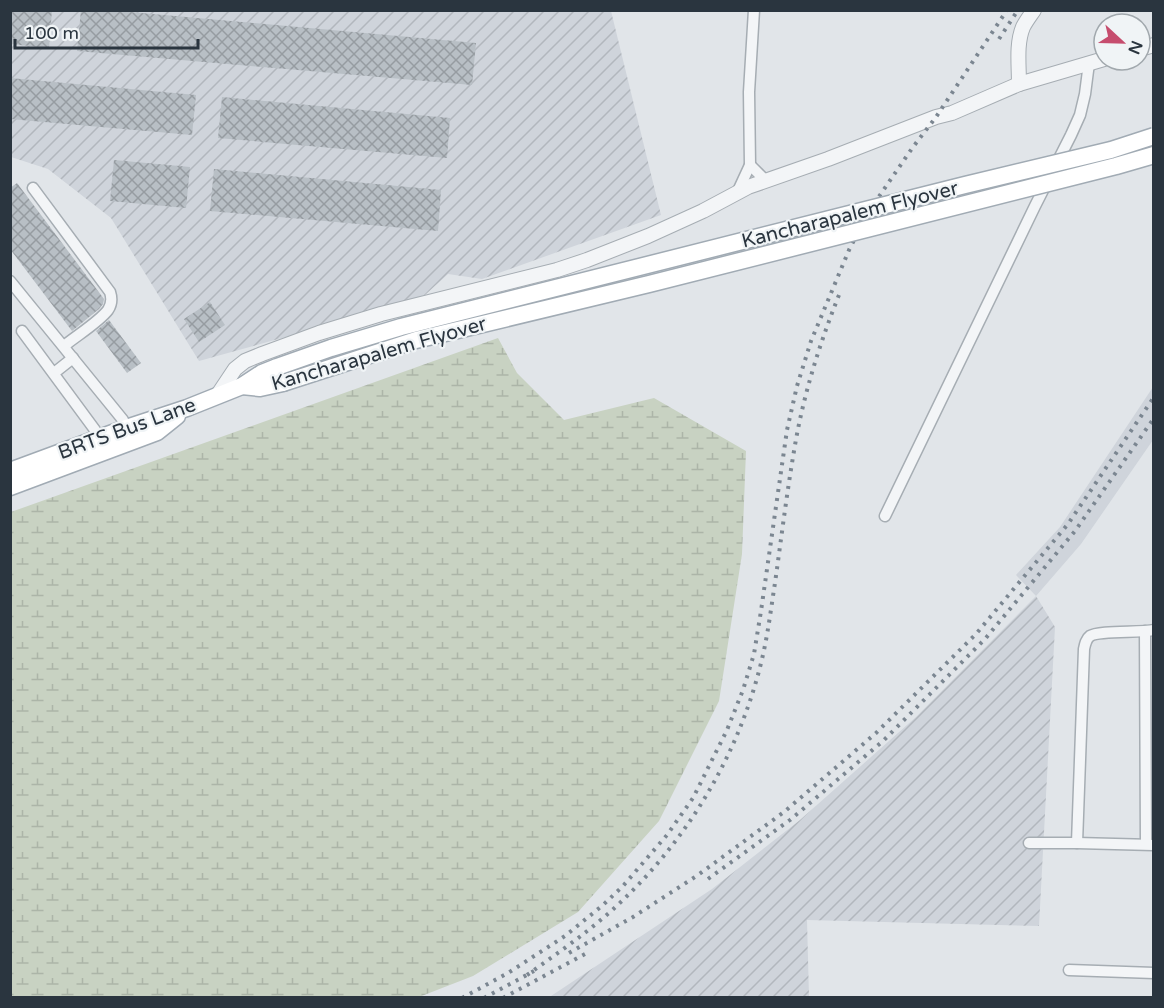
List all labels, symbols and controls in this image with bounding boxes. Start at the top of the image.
scale bar [15,12,198,50]
north arrow [1092,12,1152,72]
text: 100 m [24,22,79,44]
text: N [1123,38,1147,57]
street label: Kancharapalem Flyover [739,176,961,254]
street label: Kancharapalem Flyover [269,312,490,396]
street label: BRTS Bus Lane [55,393,199,465]

